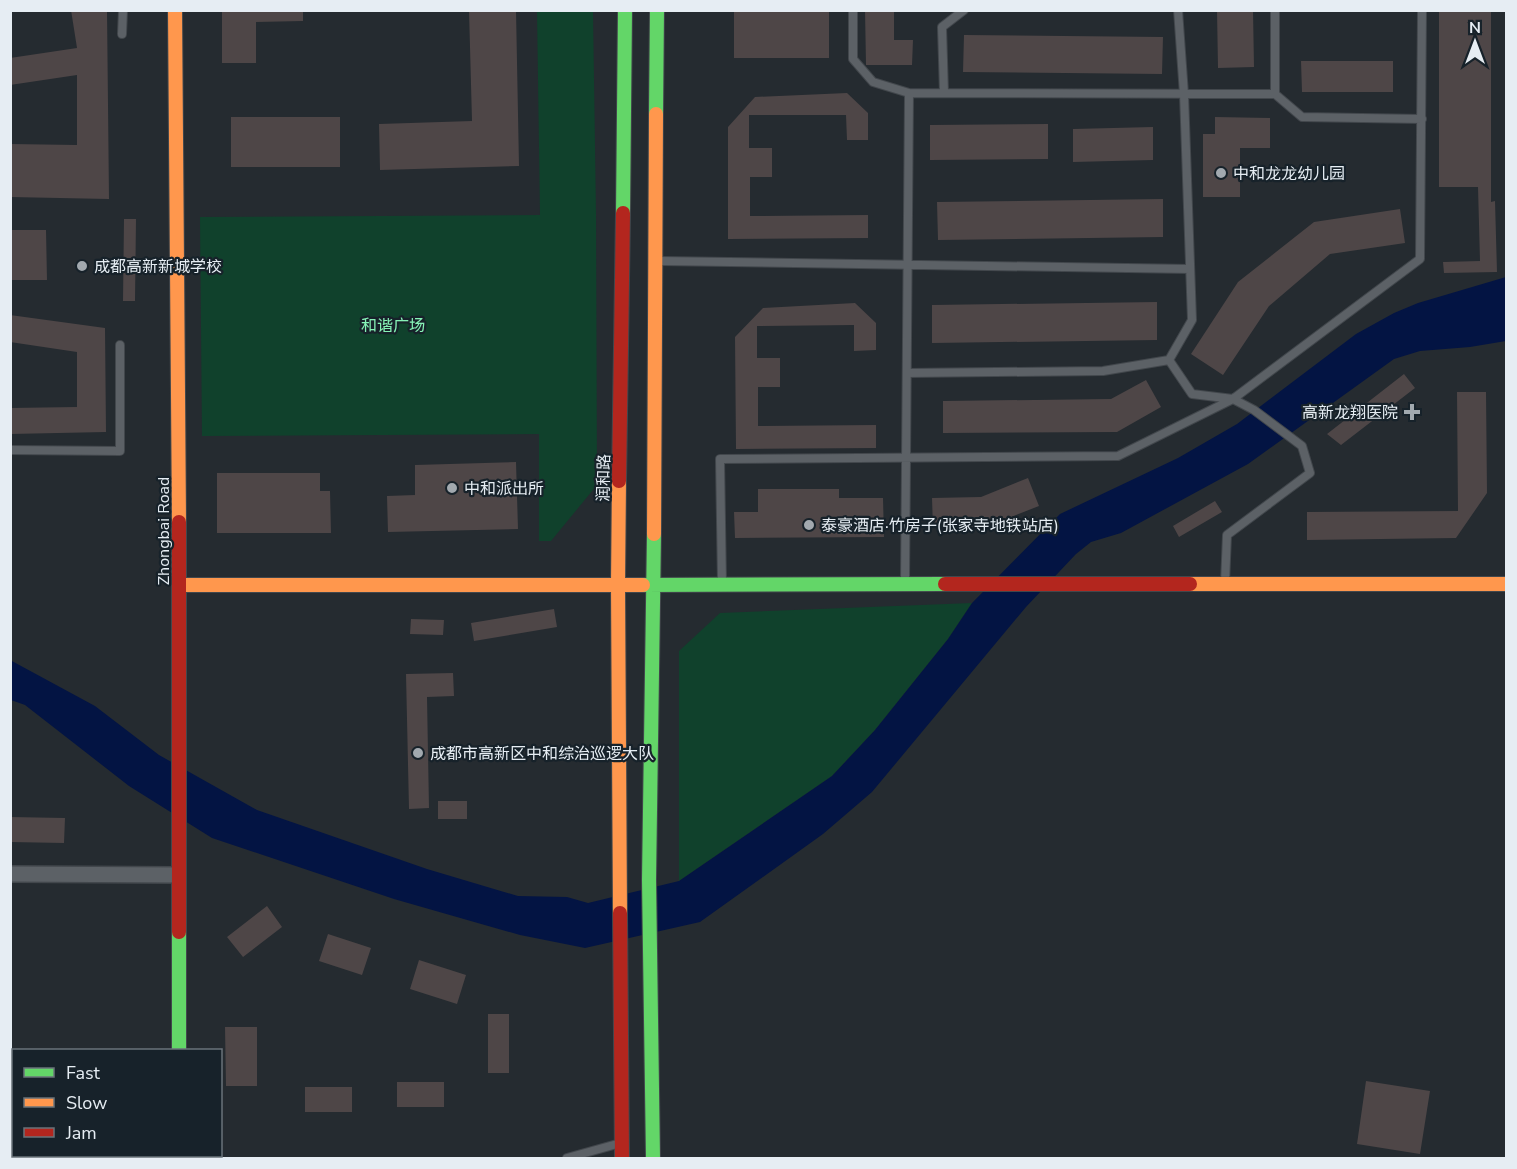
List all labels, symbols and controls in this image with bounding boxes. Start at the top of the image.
north arrow [1445,12,1505,72]
text: N [1469,17,1481,39]
place label: 中和龙龙幼儿园 [1233,163,1345,185]
marker: 中和龙龙幼儿园 [1214,166,1228,180]
place label: 成都高新新城学校 [94,256,222,278]
marker: 成都高新新城学校 [75,259,89,273]
park label: 和谐广场 [361,315,425,337]
place label: 高新龙翔医院 [1302,402,1398,424]
marker: 高新龙翔医院 [1403,403,1421,421]
street label: 润和路 [593,454,615,502]
street label: Zhongbai Road [153,477,175,585]
place label: 中和派出所 [464,478,544,500]
marker: 中和派出所 [445,481,459,495]
place label: 泰豪酒店·竹房子(张家寺地铁站店) [821,515,1059,537]
marker: 泰豪酒店·竹房子(张家寺地铁站店) [802,518,816,532]
place label: 成都市高新区中和综治巡逻大队 [430,743,654,765]
marker: 成都市高新区中和综治巡逻大队 [411,746,425,760]
legend [12,1049,222,1157]
text: Fast [66,1061,101,1085]
text: Slow [66,1091,107,1115]
text: Jam [65,1121,97,1145]

